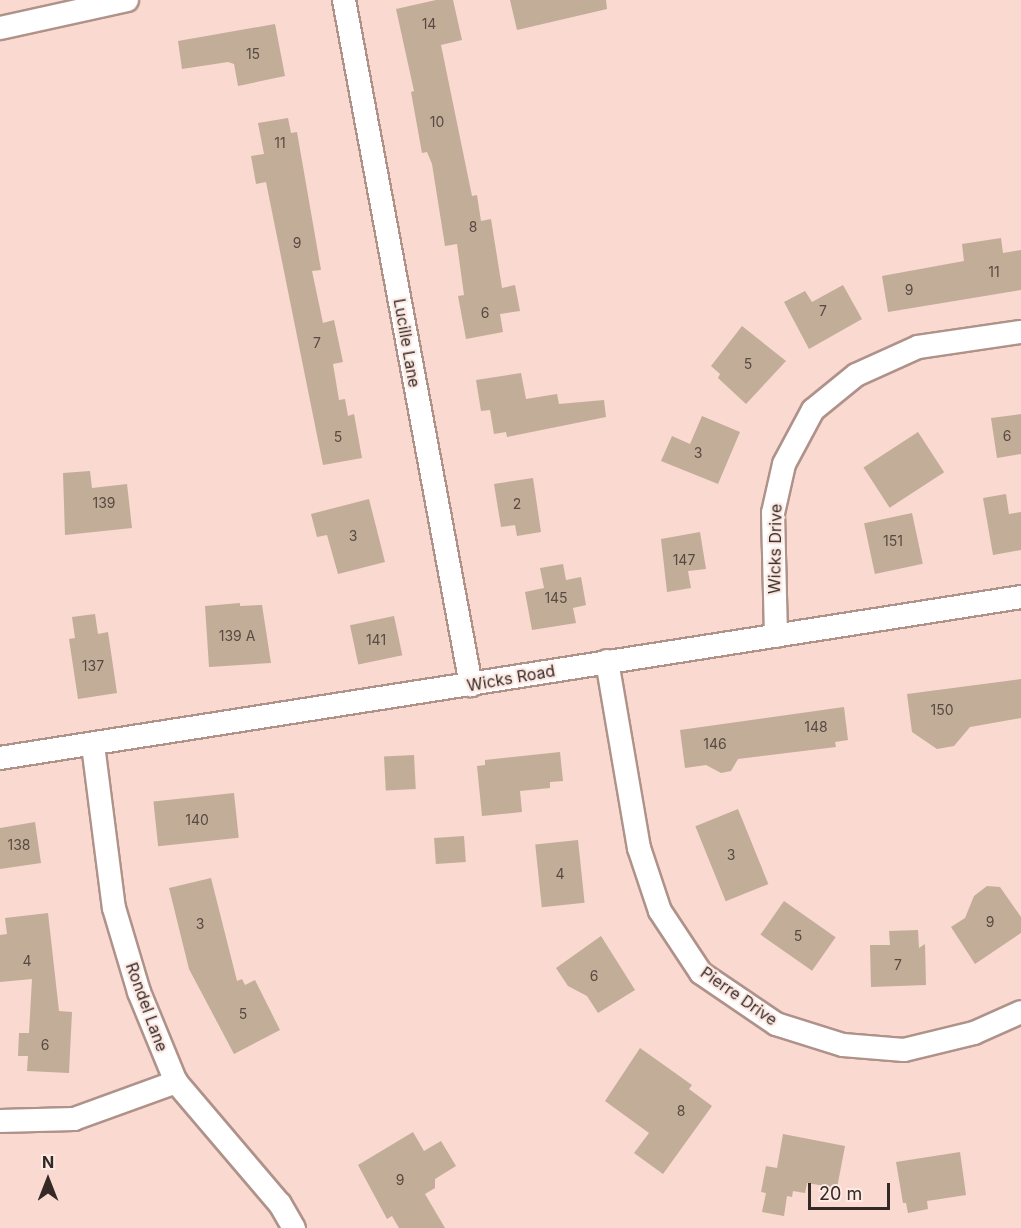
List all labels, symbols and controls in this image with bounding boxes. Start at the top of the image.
house number: 14 [422,16,436,32]
house number: 15 [246,46,260,62]
house number: 10 [430,114,444,130]
house number: 11 [274,135,286,151]
house number: 8 [469,219,477,235]
house number: 9 [293,235,301,251]
house number: 11 [988,264,1000,280]
house number: 9 [905,282,913,298]
street label: Lucille Lane [390,297,424,389]
house number: 7 [819,303,827,319]
house number: 6 [481,305,489,321]
house number: 7 [313,335,321,351]
house number: 5 [744,356,752,372]
house number: 6 [1003,428,1011,444]
house number: 5 [334,429,342,445]
house number: 3 [694,445,702,461]
house number: 139 [92,495,116,511]
house number: 2 [513,496,521,512]
street label: Wicks Drive [765,504,785,594]
house number: 3 [349,528,357,544]
house number: 151 [883,533,903,549]
house number: 147 [673,552,695,568]
house number: 145 [544,590,568,606]
house number: 139 A [219,628,255,644]
house number: 141 [366,632,386,648]
house number: 137 [82,658,104,674]
street label: Wicks Road [465,661,557,695]
house number: 150 [930,702,954,718]
house number: 148 [804,719,828,735]
house number: 146 [703,736,727,752]
house number: 140 [185,812,209,828]
house number: 138 [7,837,31,853]
house number: 3 [727,847,735,863]
house number: 4 [555,866,565,882]
house number: 9 [986,914,994,930]
house number: 3 [196,916,204,932]
house number: 5 [794,928,802,944]
house number: 4 [22,953,32,969]
house number: 7 [894,957,902,973]
street label: Rondel Lane [122,960,172,1054]
street label: Pierre Drive [697,963,781,1029]
house number: 6 [590,968,598,984]
house number: 5 [239,1006,247,1022]
house number: 6 [41,1037,49,1053]
house number: 8 [677,1103,685,1119]
north arrow [18,1150,78,1210]
text: N [42,1152,54,1172]
scale bar [811,1171,894,1209]
house number: 9 [396,1172,404,1188]
text: 20 m [819,1183,862,1204]

